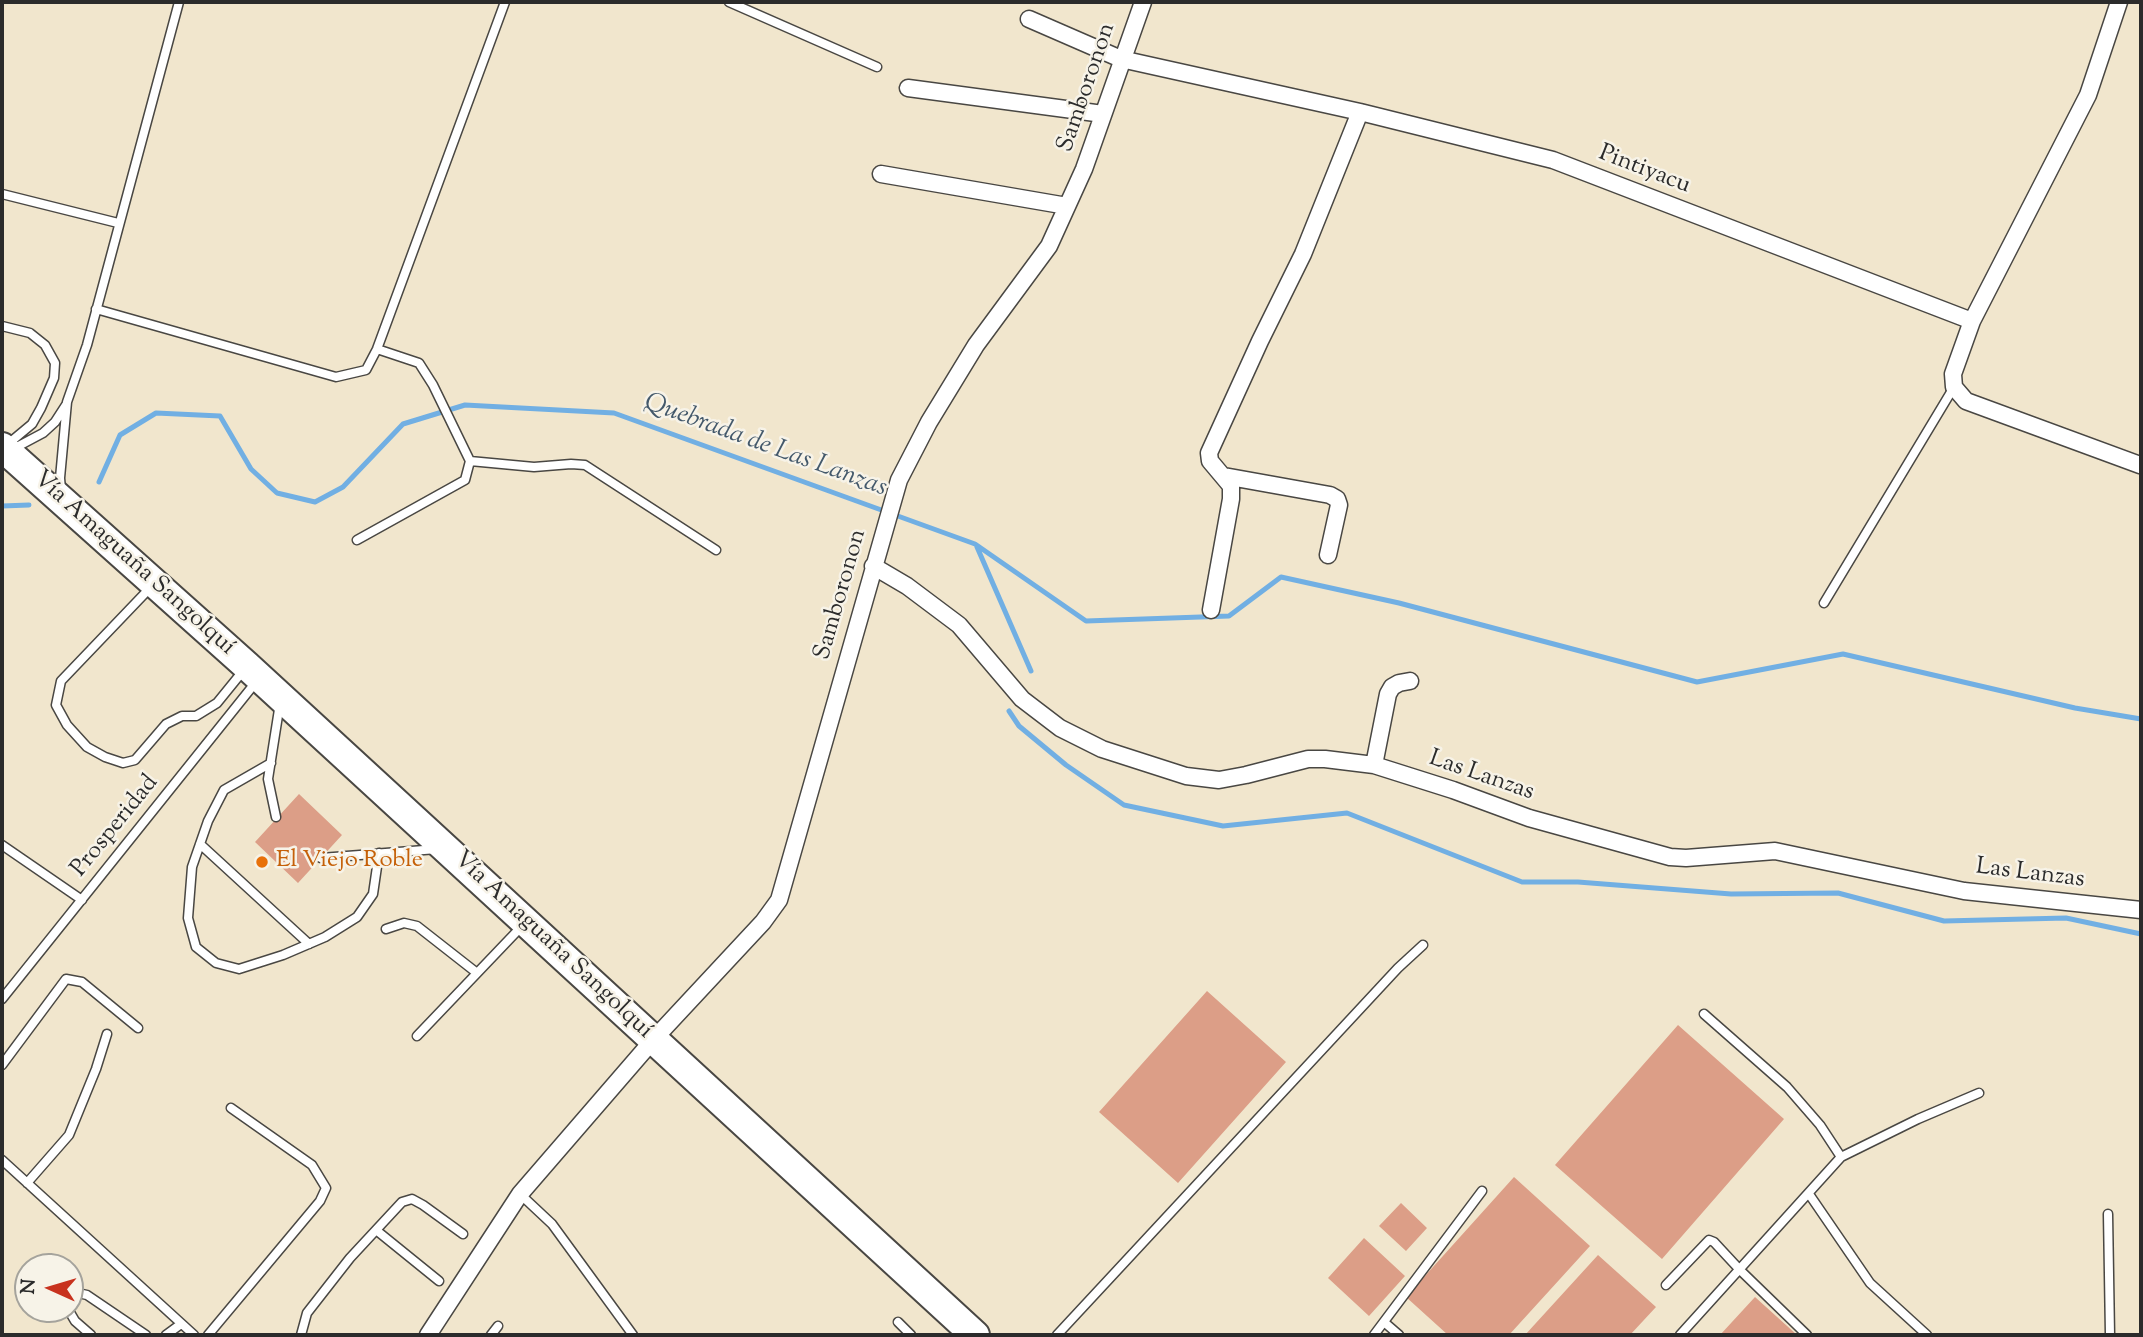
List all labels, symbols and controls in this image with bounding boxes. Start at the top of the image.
street label: Samboronon [1052,20,1124,156]
street label: Pintiyacu [1594,140,1694,202]
water label: Quebrada de Las Lanzas [639,389,891,505]
street label: Vía Amaguaña Sangolquí [26,466,240,662]
street label: Samboronon [810,526,874,664]
street label: Las Lanzas [1425,746,1537,808]
street label: Prosperidad [66,770,166,884]
street label: Vía Amaguaña Sangolquí [446,846,658,1046]
place label: El Viejo Roble [276,848,423,876]
marker: El Viejo Roble [254,854,270,870]
street label: Las Lanzas [1974,854,2086,896]
north arrow [14,1253,84,1323]
text: N [16,1278,44,1295]

